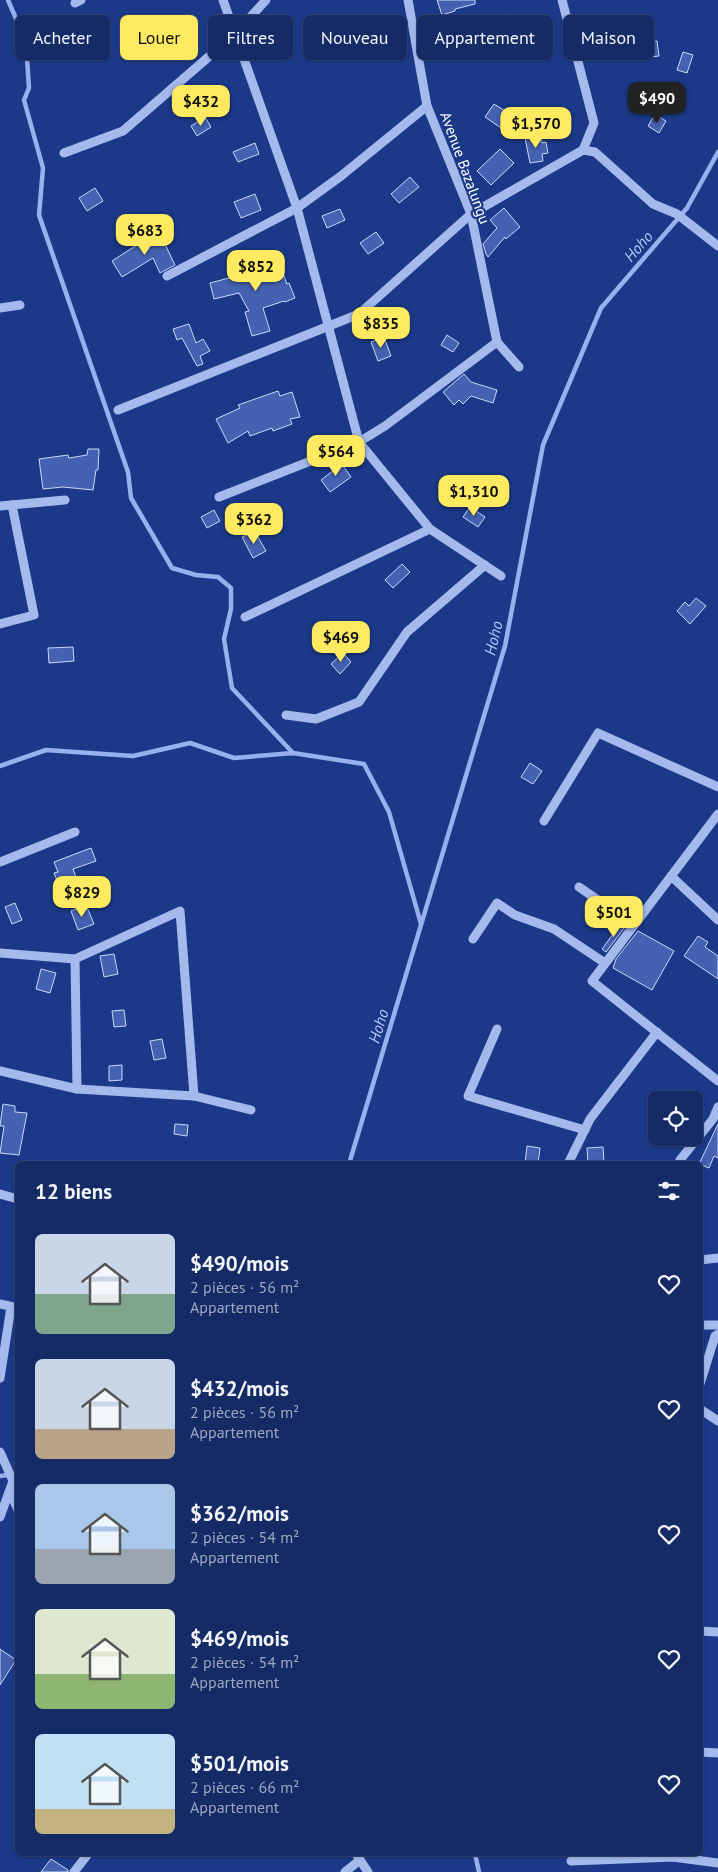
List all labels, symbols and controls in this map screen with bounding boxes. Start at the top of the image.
chip: Acheter [15,15,110,60]
chip: Louer [120,15,198,60]
chip: Filtres [208,15,293,60]
chip: Nouveau [303,15,407,60]
chip: Appartement [417,15,553,60]
chip: Maison [563,15,654,60]
pin: $490 [627,82,687,124]
pin: $432 [171,84,231,127]
text: $490 [639,88,675,108]
text: $432 [183,91,219,111]
pin: $1,570 [495,106,577,149]
street label: Avenue Bazalungu [436,109,495,227]
text: $1,570 [511,113,561,133]
pin: $683 [115,214,175,256]
text: $683 [127,220,163,240]
water label: Hoho [619,226,657,266]
pin: $852 [226,250,286,292]
text: $852 [238,256,274,276]
pin: $835 [351,306,411,349]
text: $835 [363,313,399,333]
pin: $564 [306,434,366,477]
text: $564 [318,441,354,461]
pin: $1,310 [433,474,515,517]
text: $1,310 [449,481,499,501]
pin: $362 [224,502,284,545]
text: $362 [236,509,272,529]
water label: Hoho [479,619,507,657]
pin: $469 [311,620,371,663]
text: $469 [323,627,359,647]
pin: $829 [52,876,112,918]
text: $829 [64,882,100,902]
pin: $501 [584,896,644,938]
text: $501 [596,902,632,922]
water label: Hoho [363,1006,393,1045]
map controls [648,1091,703,1146]
button: locate [648,1091,703,1146]
icon: filters [655,1177,683,1205]
text: 12 biens [35,1178,112,1205]
text: $490/mois [190,1250,289,1277]
icon: home [75,1254,135,1314]
icon: heart [655,1270,683,1298]
text: 2 pièces · 56 m² [190,1277,299,1297]
text: Appartement [190,1297,279,1317]
text: $432/mois [190,1375,289,1402]
icon: home [75,1379,135,1439]
icon: heart [655,1395,683,1423]
text: 2 pièces · 56 m² [190,1402,299,1422]
text: Appartement [190,1422,279,1442]
text: $362/mois [190,1500,289,1527]
icon: home [75,1504,135,1564]
icon: heart [655,1520,683,1548]
text: 2 pièces · 54 m² [190,1527,299,1547]
text: Appartement [190,1547,279,1567]
text: $469/mois [190,1625,289,1652]
icon: home [75,1629,135,1689]
icon: heart [655,1645,683,1673]
text: 2 pièces · 54 m² [190,1652,299,1672]
text: Appartement [190,1672,279,1692]
text: $501/mois [190,1750,289,1777]
icon: home [75,1754,135,1814]
icon: heart [655,1770,683,1798]
text: 2 pièces · 66 m² [190,1777,299,1797]
text: Appartement [190,1797,279,1817]

